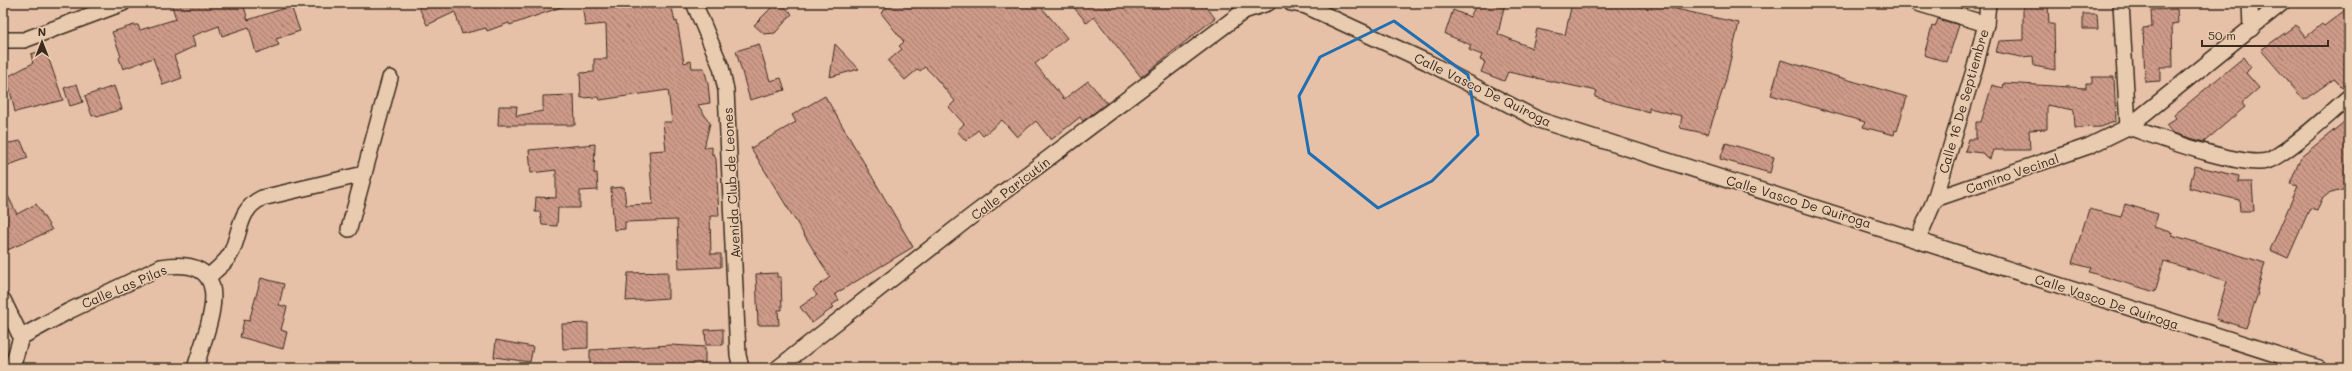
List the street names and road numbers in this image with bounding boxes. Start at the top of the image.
street label: Calle 16 De Septiembre [1934,27,1992,175]
street label: Calle Vasco De Quiroga [1412,48,1554,130]
street label: Avenida Club de Leones [719,107,743,259]
street label: Camino Vecinal [1963,149,2061,197]
street label: Calle Paricutín [967,153,1053,223]
street label: Calle Vasco De Quiroga [1724,171,1874,231]
street label: Calle Las Pilas [79,260,169,312]
street label: Calle Vasco De Quiroga [2033,270,2181,332]

